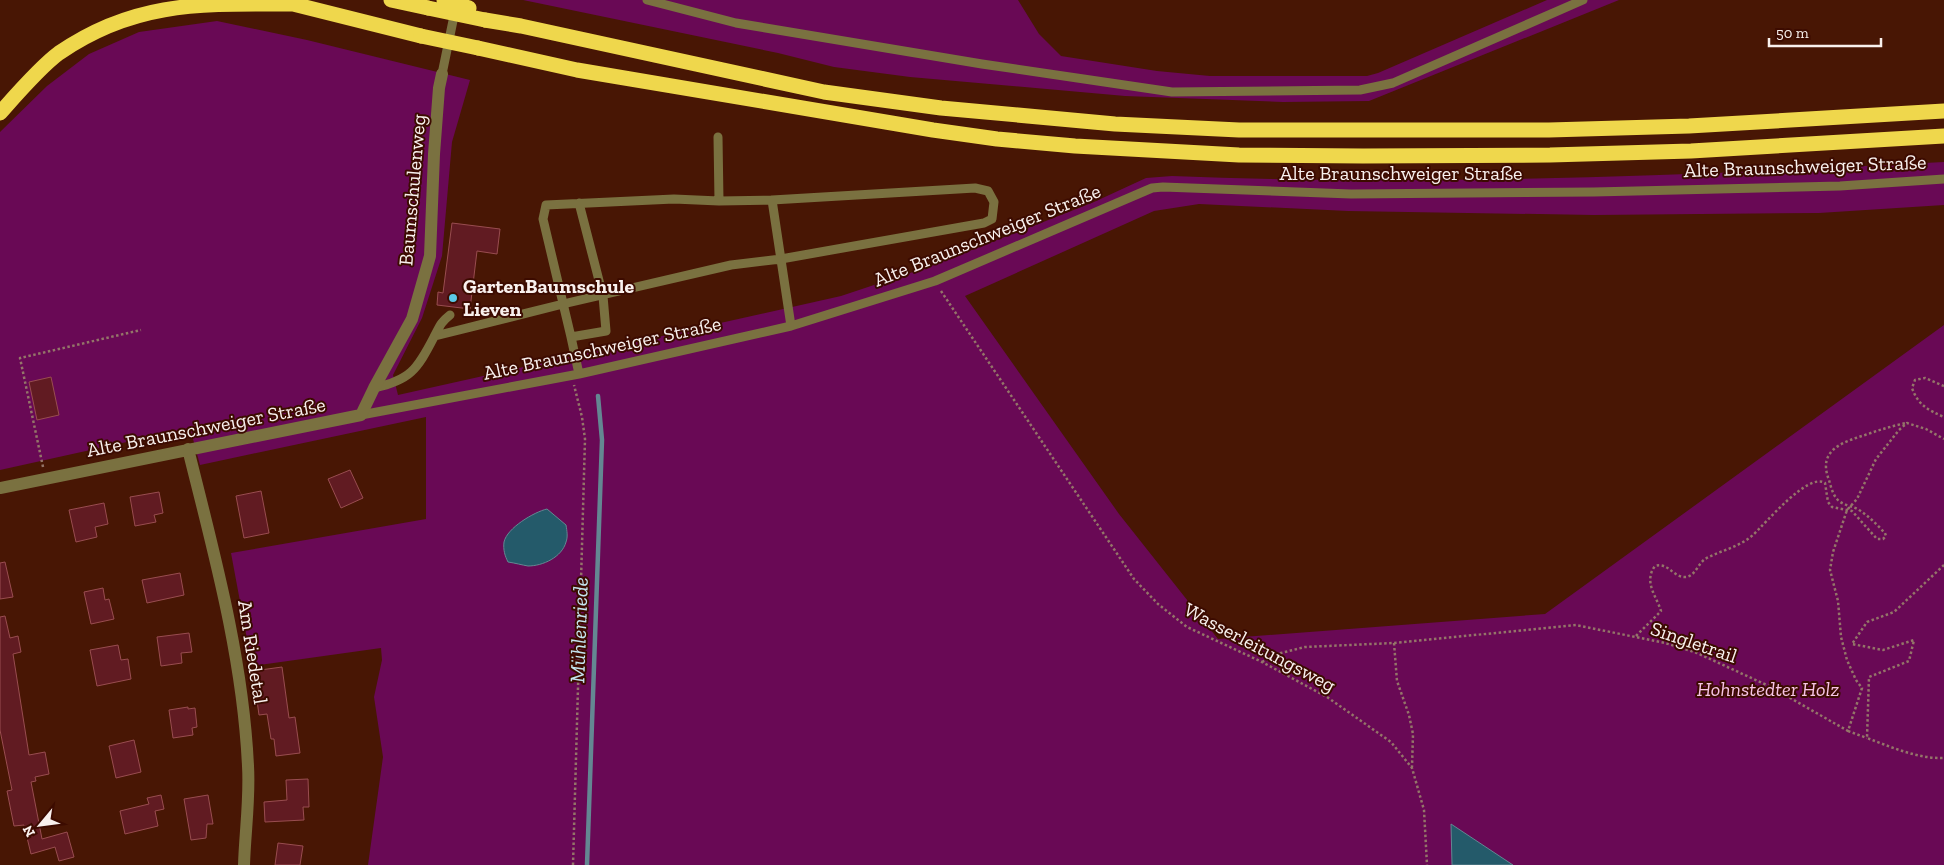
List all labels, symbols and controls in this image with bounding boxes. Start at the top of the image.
scale bar [1769,15,1882,47]
text: 50 m [1776,24,1809,42]
street label: Baumschulenweg [393,113,431,267]
street label: Alte Braunschweiger Straße [1683,150,1927,182]
street label: Alte Braunschweiger Straße [1280,161,1522,185]
street label: Alte Braunschweiger Straße [870,178,1104,292]
place label: GartenBaumschule Lieven [463,274,634,321]
marker: GartenBaumschule Lieven [447,292,459,304]
street label: Alte Braunschweiger Straße [481,311,723,385]
street label: Alte Braunschweiger Straße [84,392,328,462]
water label: Mühlenriede [564,577,593,683]
street label: Wasserleitungsweg [1180,597,1340,697]
street label: Am Riedetal [233,598,273,706]
street label: Singletrail [1648,616,1740,668]
park label: Hohnstedter Holz [1697,677,1839,701]
north arrow [15,800,65,850]
text: N [19,822,39,840]

